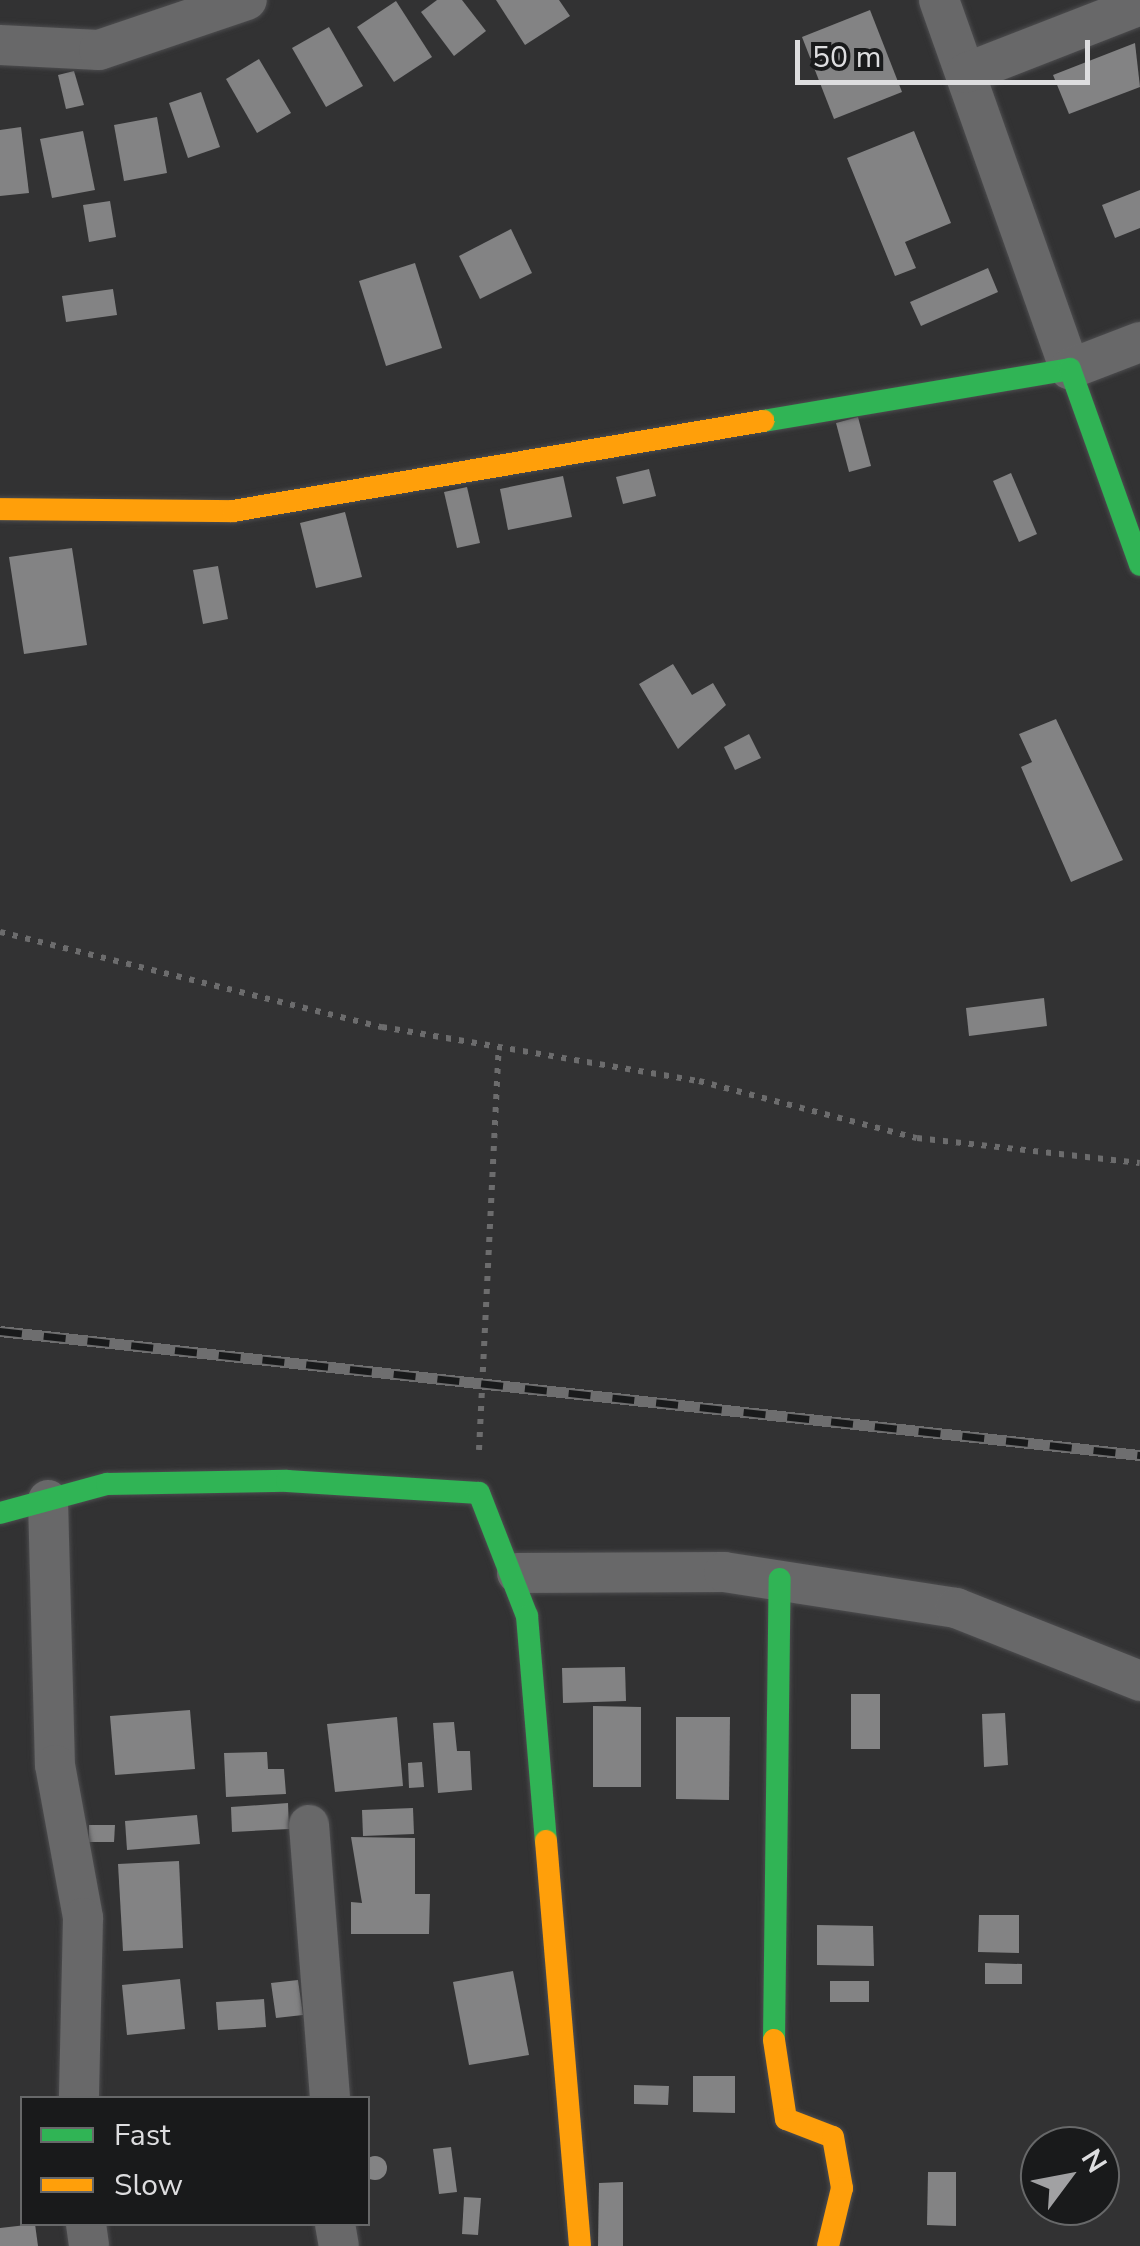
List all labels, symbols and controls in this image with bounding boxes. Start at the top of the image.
scale bar [800,20,1095,82]
text: 50 m [812,37,881,78]
legend [20,2096,370,2226]
text: Fast [114,2115,171,2156]
north arrow [1020,2126,1120,2226]
text: N [1072,2142,1115,2180]
text: Slow [114,2165,183,2206]

